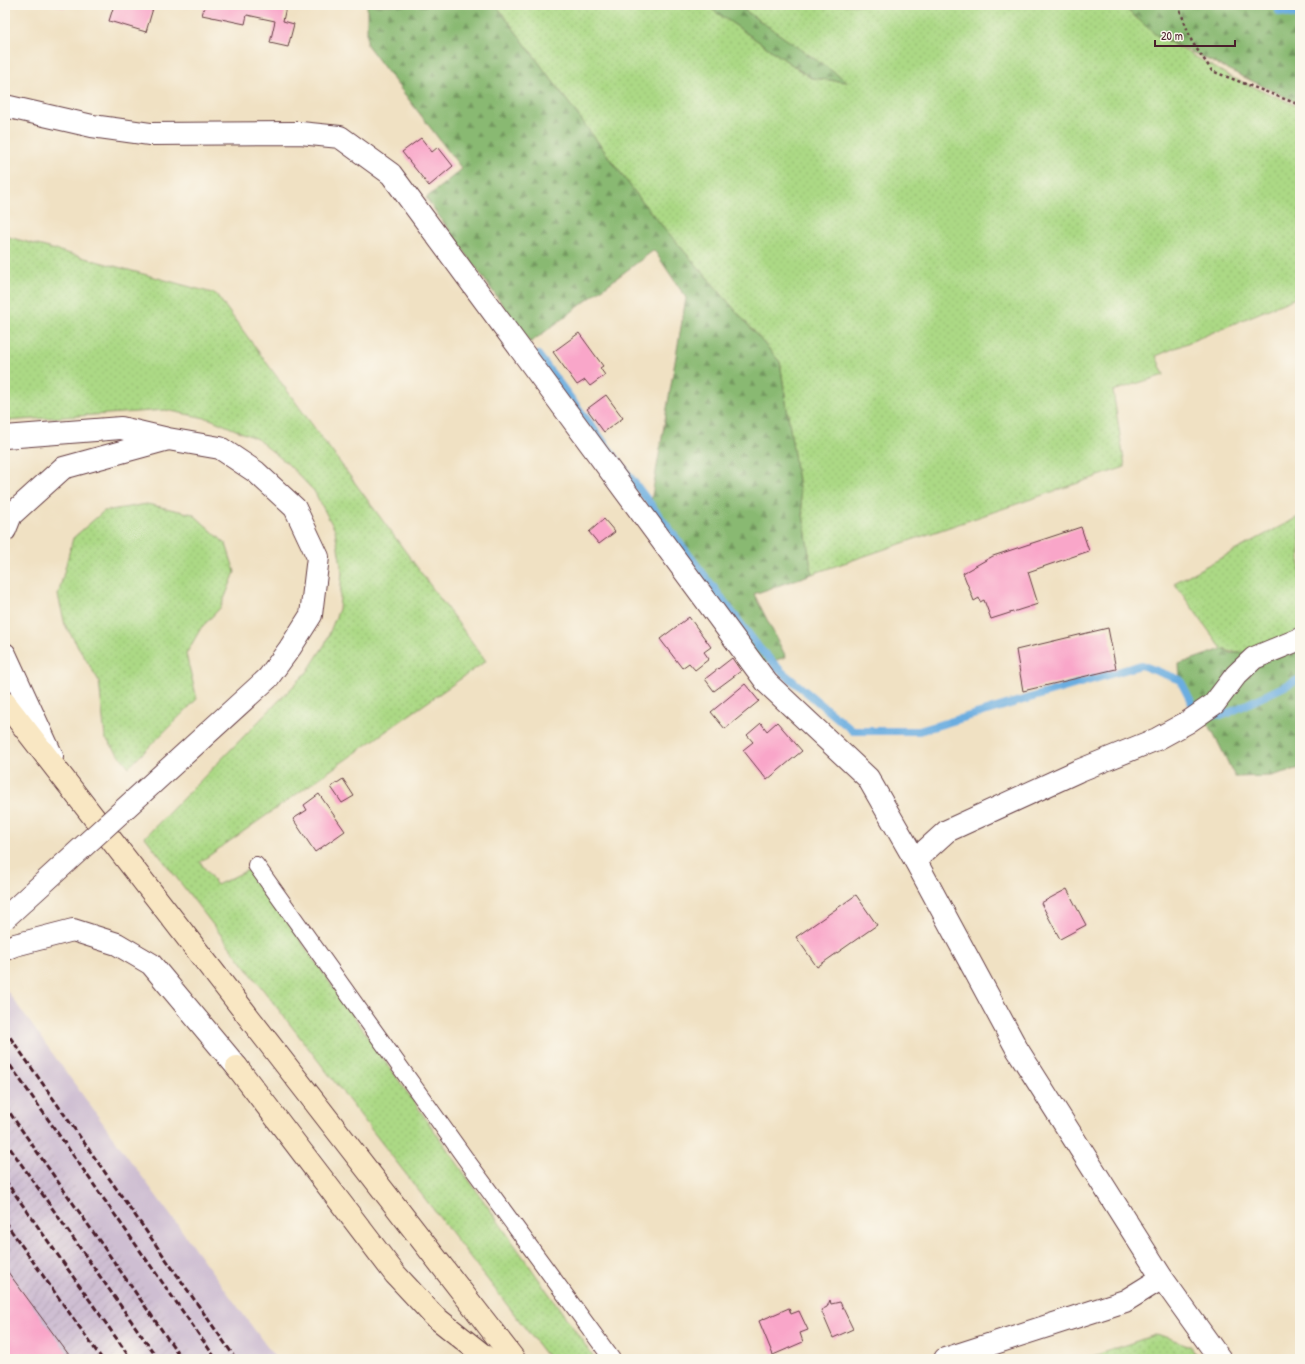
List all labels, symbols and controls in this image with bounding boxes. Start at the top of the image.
scale bar [1155,22,1235,48]
text: 20 m [1161,27,1183,44]

